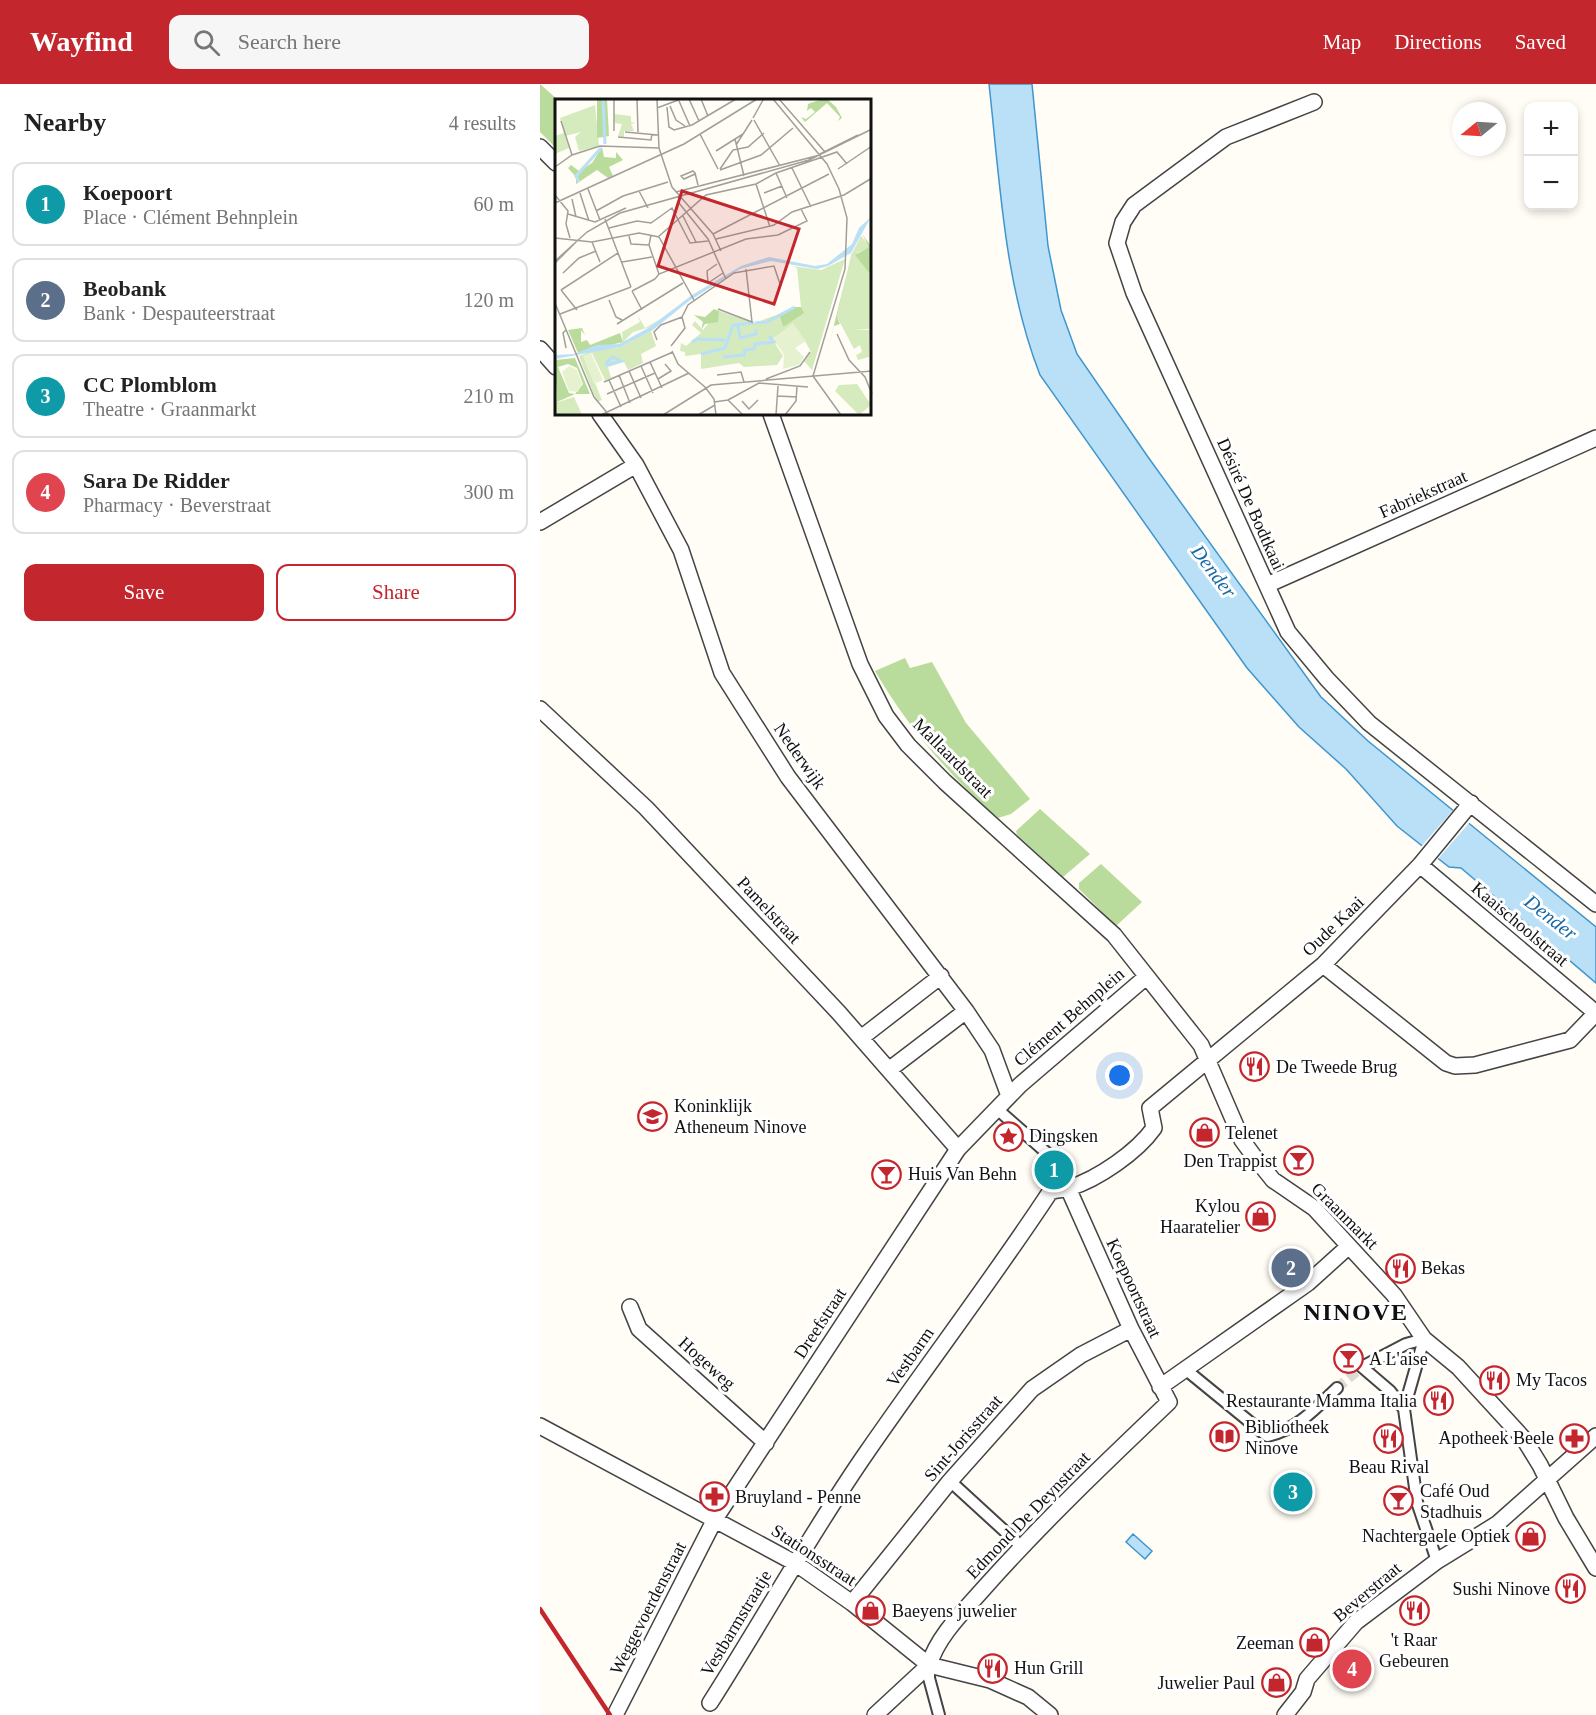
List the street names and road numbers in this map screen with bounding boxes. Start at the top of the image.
street label: Désiré De Bodtkaai [1213,435,1289,573]
street label: Fabriekstraat [1376,466,1470,522]
street label: Mallaardstraat [909,714,997,802]
street label: Nederwijk [770,719,830,793]
street label: Pamelstraat [733,872,805,948]
street label: Kaaischoolstraat [1468,878,1572,970]
street label: Oude Kaai [1298,892,1368,960]
street label: Clément Behnplein [1010,964,1128,1070]
street label: Graanmarkt [1308,1179,1382,1253]
street label: Koepoortstraat [1102,1235,1166,1341]
street label: Dreefstraat [790,1284,850,1362]
street label: Vestbarm [882,1323,938,1391]
street label: Hogeweg [675,1332,739,1394]
street label: Sint-Jorisstraat [920,1391,1006,1485]
street label: Edmond De Deynstraat [962,1447,1094,1583]
street label: Stationsstraat [768,1520,860,1590]
street label: Weggevoerdenstraat [606,1538,690,1678]
street label: Beverstraat [1329,1558,1405,1626]
street label: Vestbarmstraatje [697,1566,775,1680]

